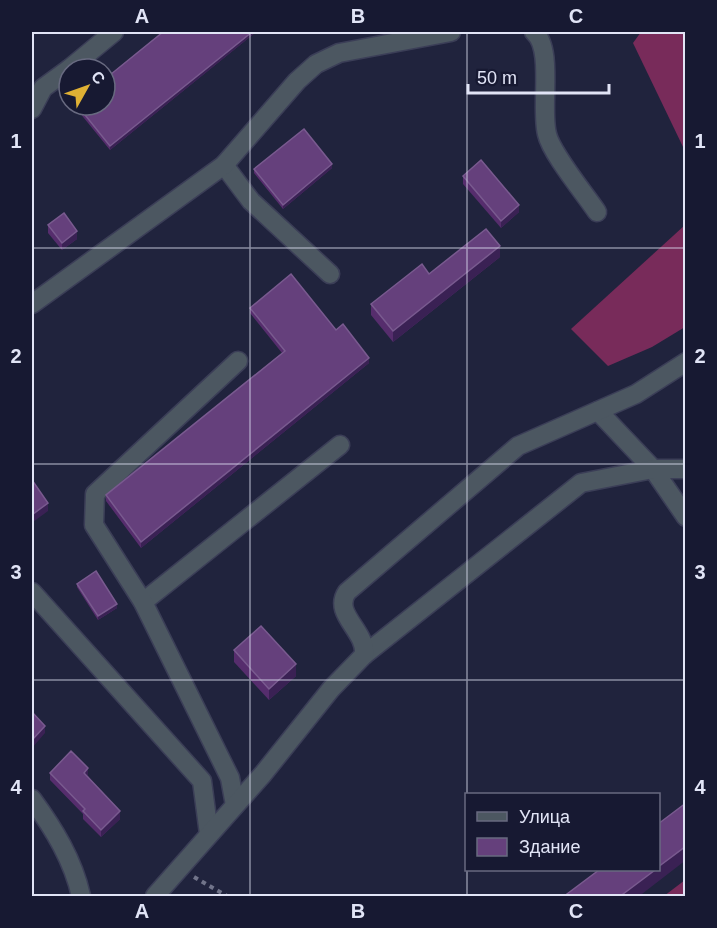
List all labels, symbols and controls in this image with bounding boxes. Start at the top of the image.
text: A [135,5,149,27]
text: B [351,5,365,27]
text: C [569,5,583,27]
north arrow [57,57,117,117]
scale bar [468,57,609,95]
text: С [88,68,109,88]
text: 50 m [477,68,517,88]
text: 1 [10,130,22,152]
text: 1 [694,130,706,152]
text: 2 [10,345,22,367]
text: 2 [694,345,706,367]
text: 3 [10,561,22,583]
text: 3 [694,561,706,583]
text: 4 [10,776,22,798]
text: 4 [694,776,706,798]
legend [465,793,660,871]
text: Улица [519,807,571,827]
text: Здание [519,837,580,857]
text: A [135,900,149,922]
text: B [351,900,365,922]
text: C [569,900,583,922]

